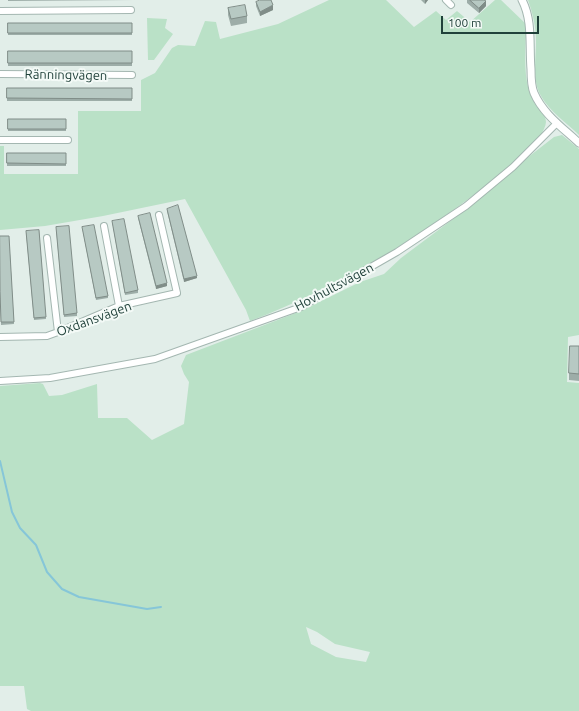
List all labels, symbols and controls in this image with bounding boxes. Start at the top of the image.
scale bar [443,8,541,34]
text: 100 m [448,16,481,29]
street label: Ränningvägen [25,66,107,84]
street label: Hovhultsvägen [292,260,376,314]
street label: Oxdansvägen [54,298,134,340]

